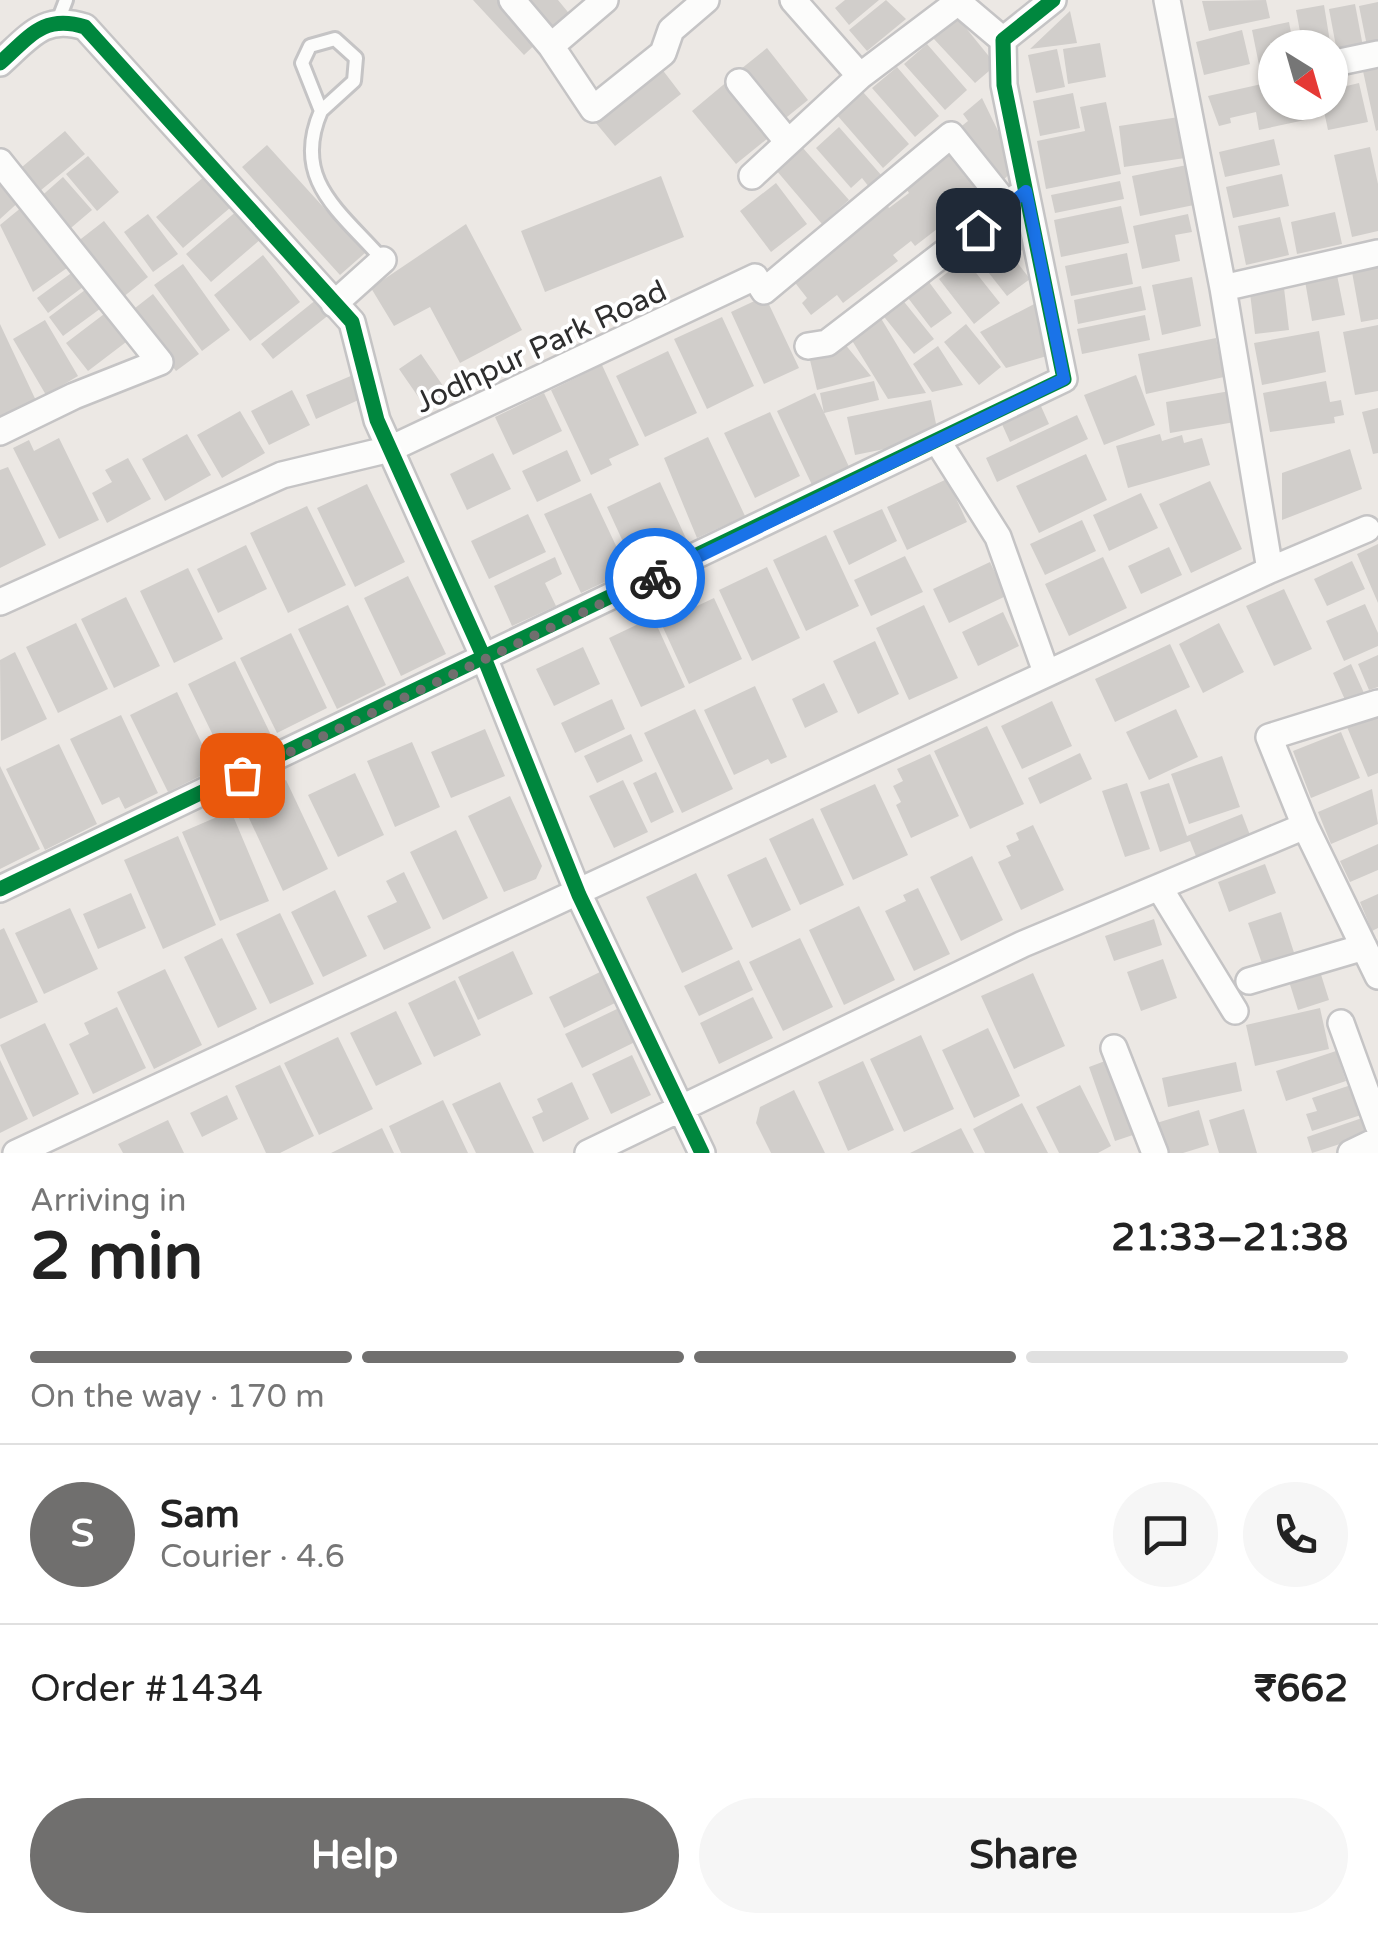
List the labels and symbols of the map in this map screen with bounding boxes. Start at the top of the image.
north arrow [1258,30,1348,120]
pin [936,188,1021,273]
street label: Jodhpur Park Road [409,273,673,421]
courier [605,528,705,628]
pin [200,733,285,818]

